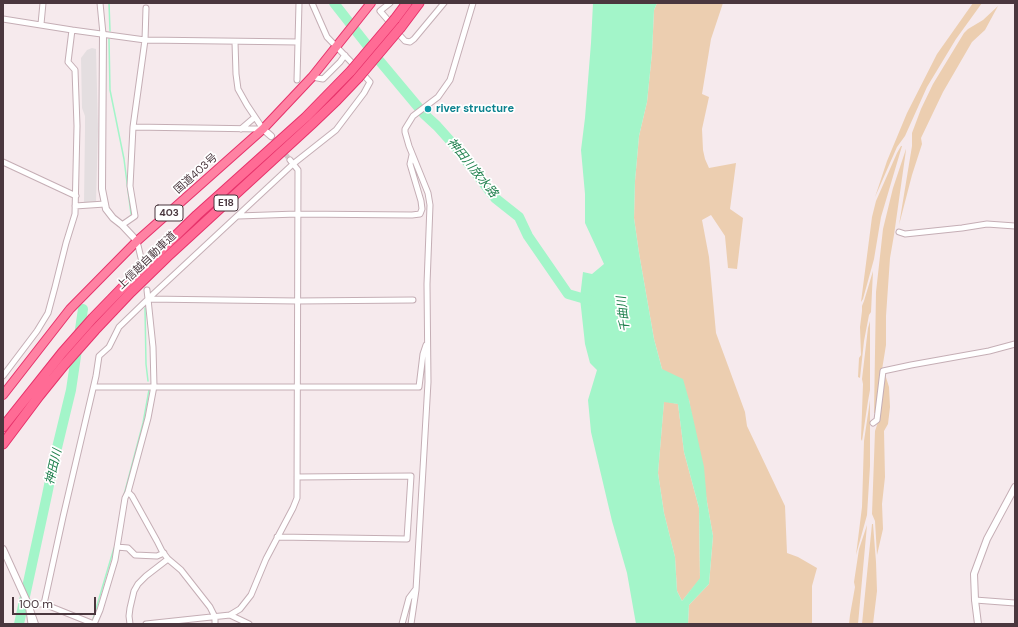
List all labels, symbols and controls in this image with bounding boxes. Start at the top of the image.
place label: river structure [436,102,514,116]
marker: river structure [423,104,433,114]
water label: 神田川放水路 [444,135,500,201]
street label: 国道403号 [172,151,220,197]
road number: E18 [214,195,238,211]
road number: 403 [155,205,183,221]
street label: 上信越自動車道 [115,230,179,292]
water label: 千曲川 [615,295,633,333]
water label: 神田川 [43,448,65,486]
scale bar [14,589,98,615]
text: 100 m [19,596,53,612]

